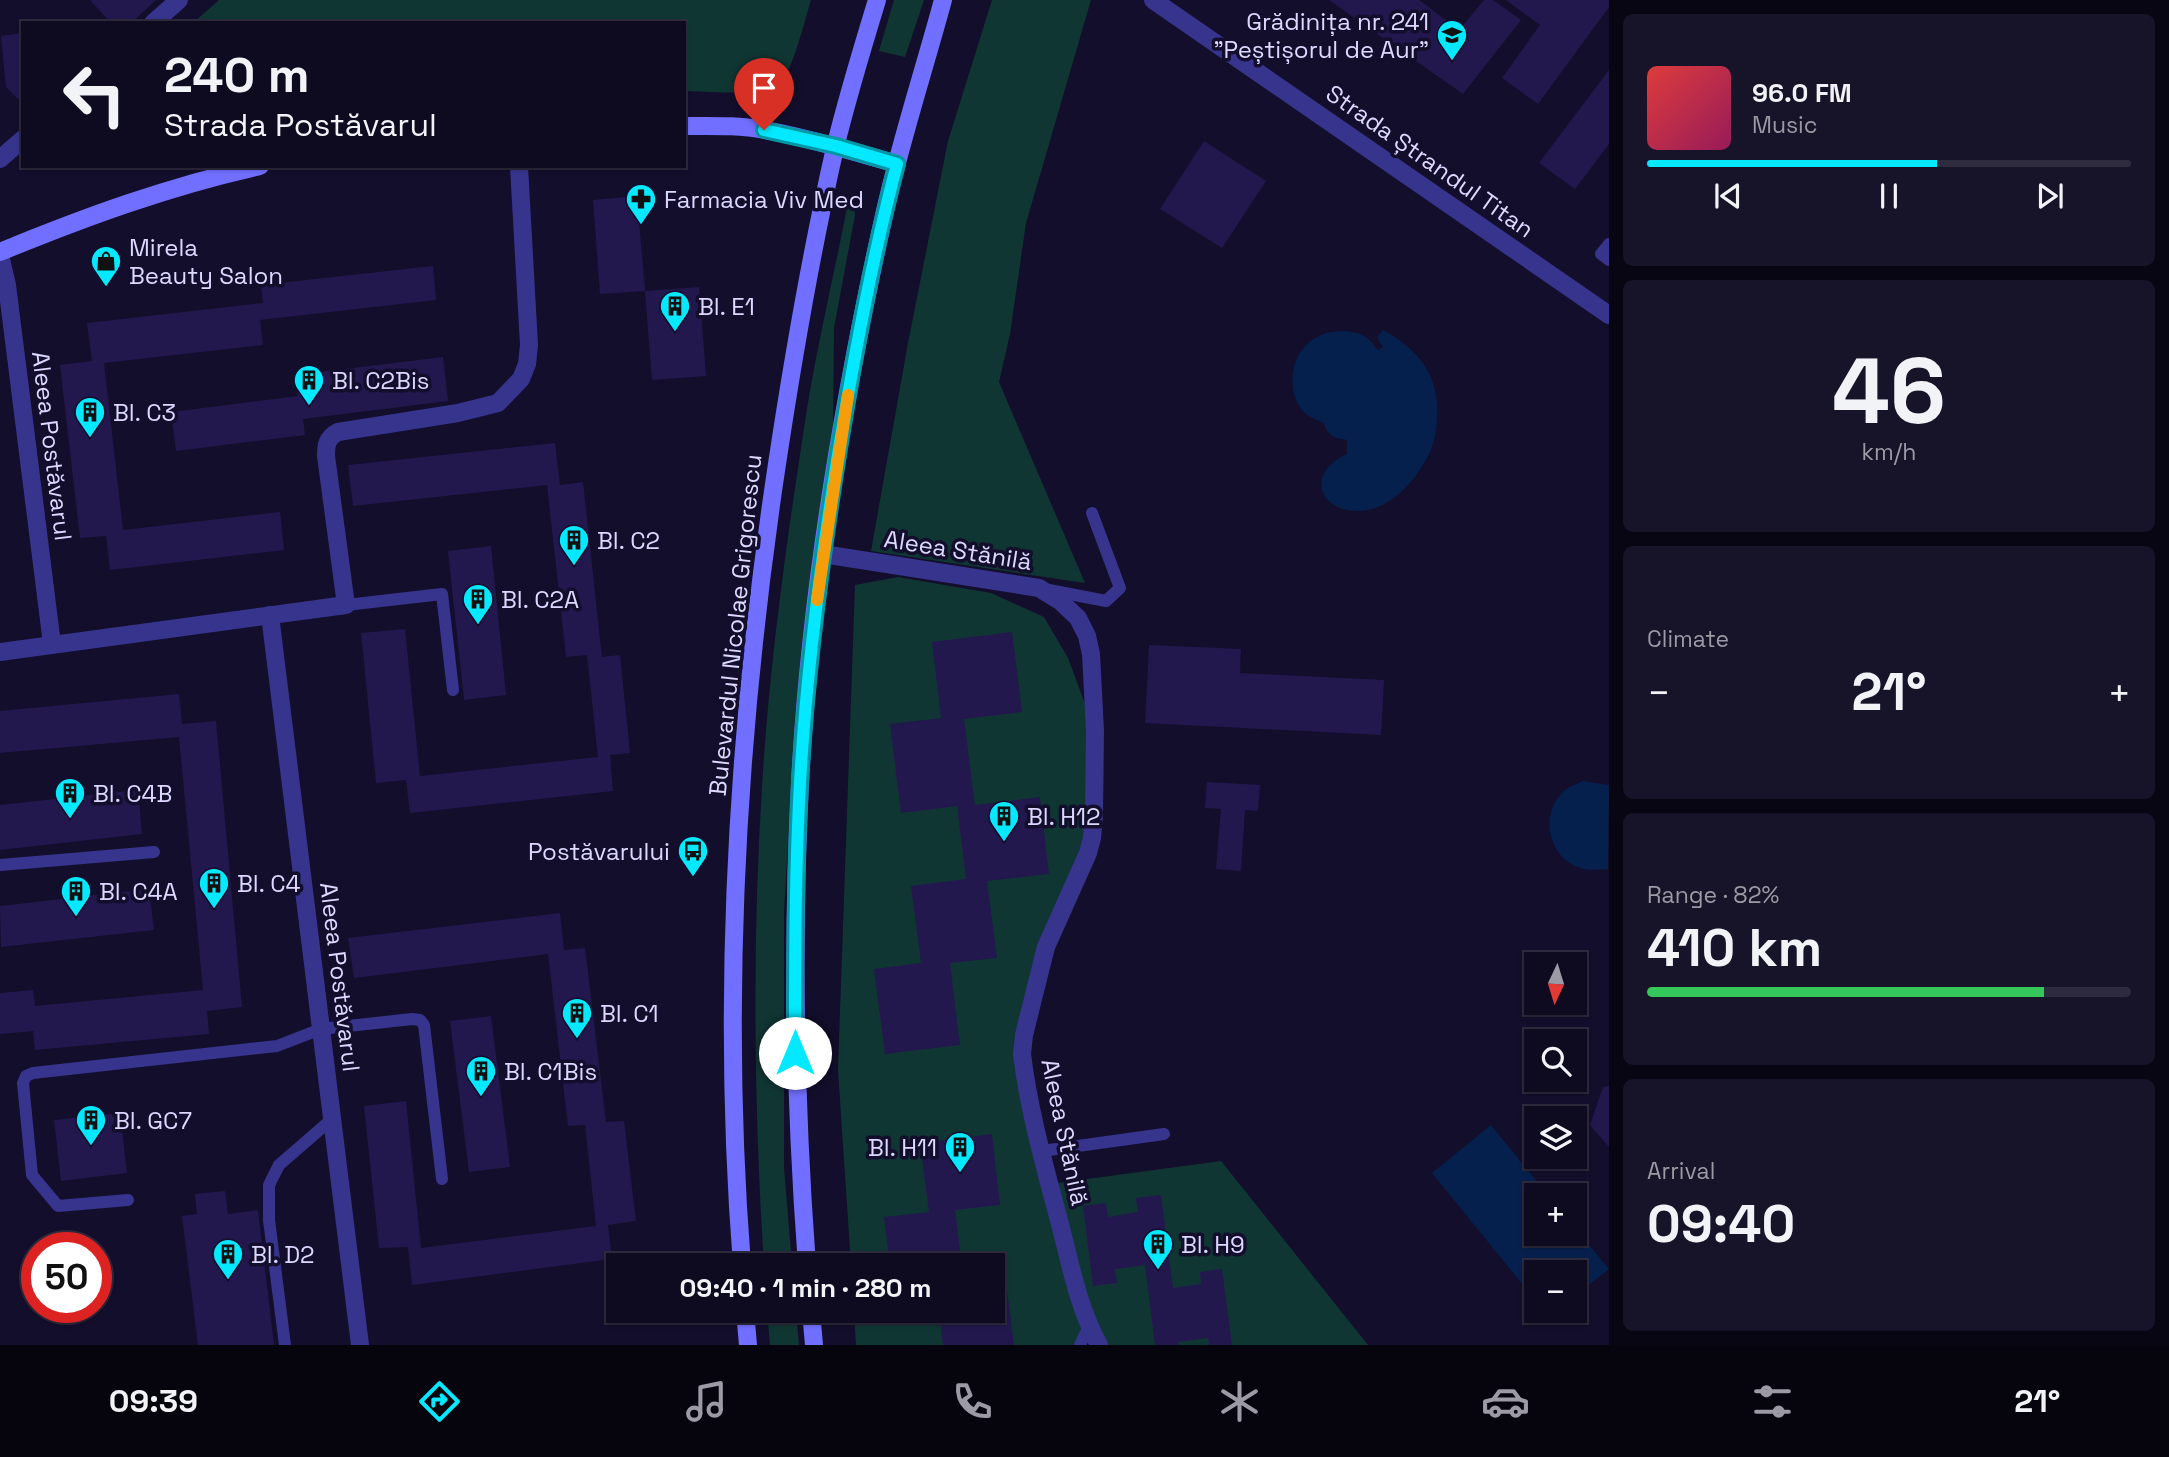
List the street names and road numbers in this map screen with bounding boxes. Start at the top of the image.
street label: Strada Ștrandul Titan [1320,77,1540,245]
street label: Aleea Postăvarul [25,349,79,543]
street label: Bulevardul Nicolae Grigorescu [702,453,768,797]
street label: Aleea Stănilă [882,523,1034,577]
street label: Aleea Postăvarul [313,880,367,1074]
street label: Aleea Stănilă [1034,1056,1096,1208]

